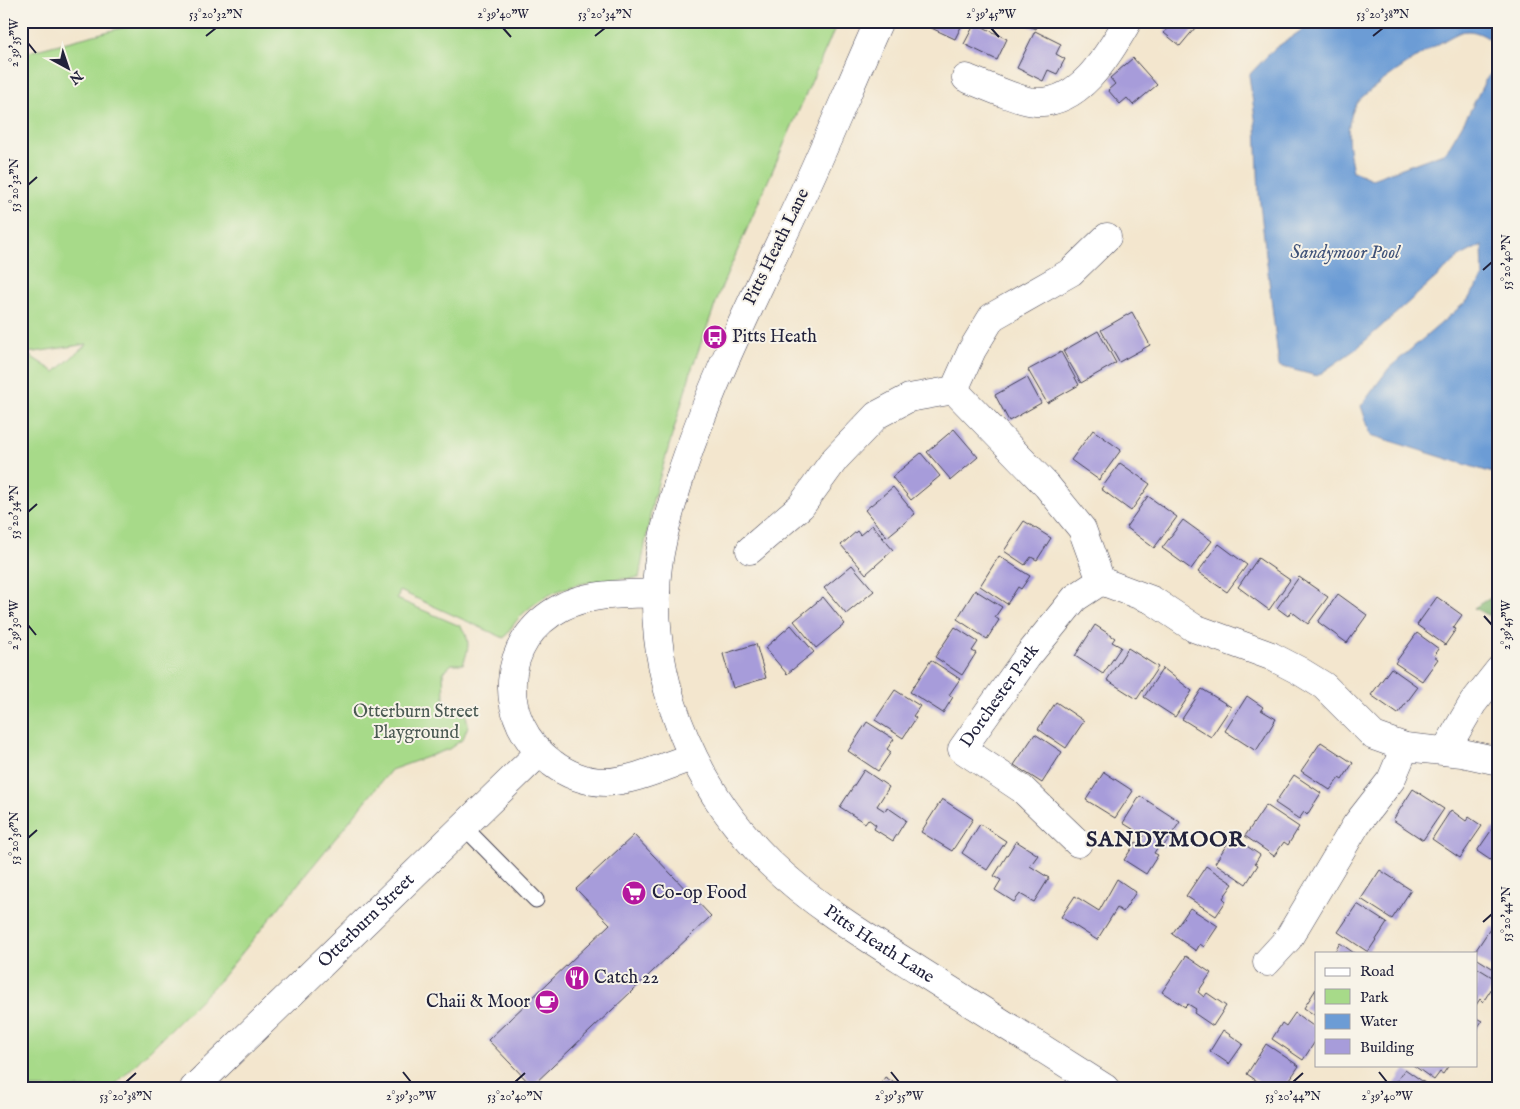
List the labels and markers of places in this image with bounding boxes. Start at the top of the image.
bus stop icon: Pitts Heath [702,324,728,350]
place label: Pitts Heath [732,326,817,349]
supermarket icon: Co-op Food [621,880,647,906]
place label: Co-op Food [652,882,747,905]
restaurant icon: Catch 22 [564,965,590,991]
place label: Catch 22 [594,967,659,990]
cafe icon: Chaii & Moor [534,989,560,1015]
place label: Chaii & Moor [426,991,530,1014]

